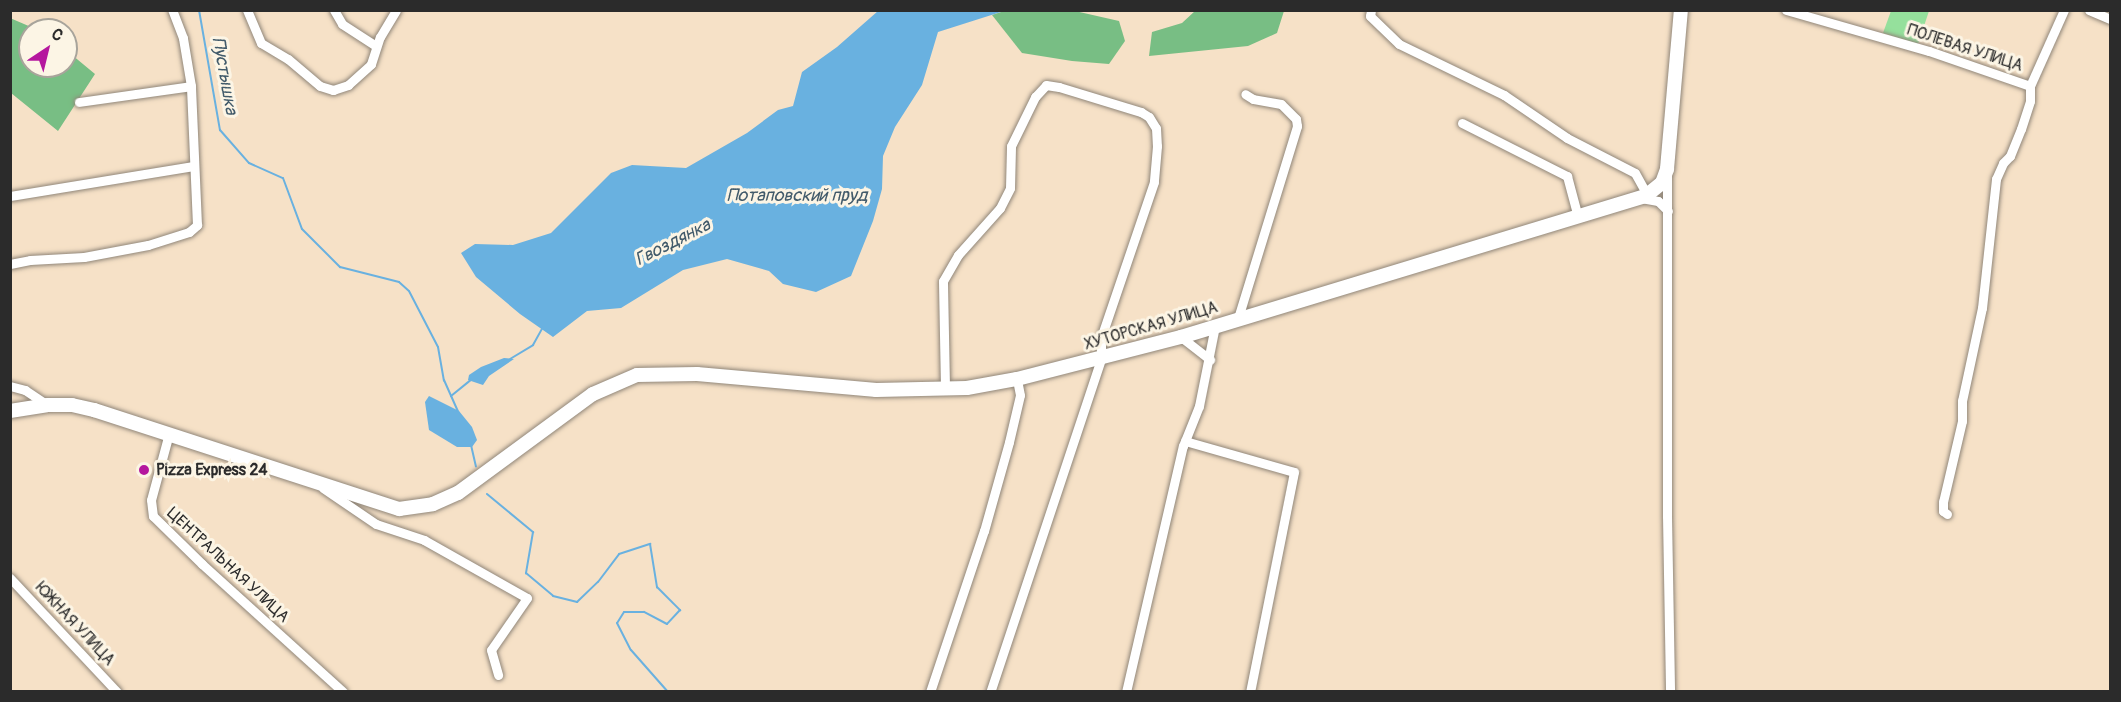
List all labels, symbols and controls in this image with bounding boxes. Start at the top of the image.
north arrow [18,18,78,78]
street label: ПОЛЕВАЯ УЛИЦА [1905,20,2025,76]
text: С [47,24,67,46]
water label: Пустышка [207,36,241,116]
water label: Потаповский пруд [727,185,867,207]
water label: Гвоздянка [632,215,714,271]
street label: ХУТОРСКАЯ УЛИЦА [1082,298,1220,354]
place label: Pizza Express 24 [156,460,268,480]
marker: Pizza Express 24 [137,463,151,477]
street label: ЦЕНТРАЛЬНАЯ УЛИЦА [163,503,293,627]
street label: ЮЖНАЯ УЛИЦА [31,578,119,670]

